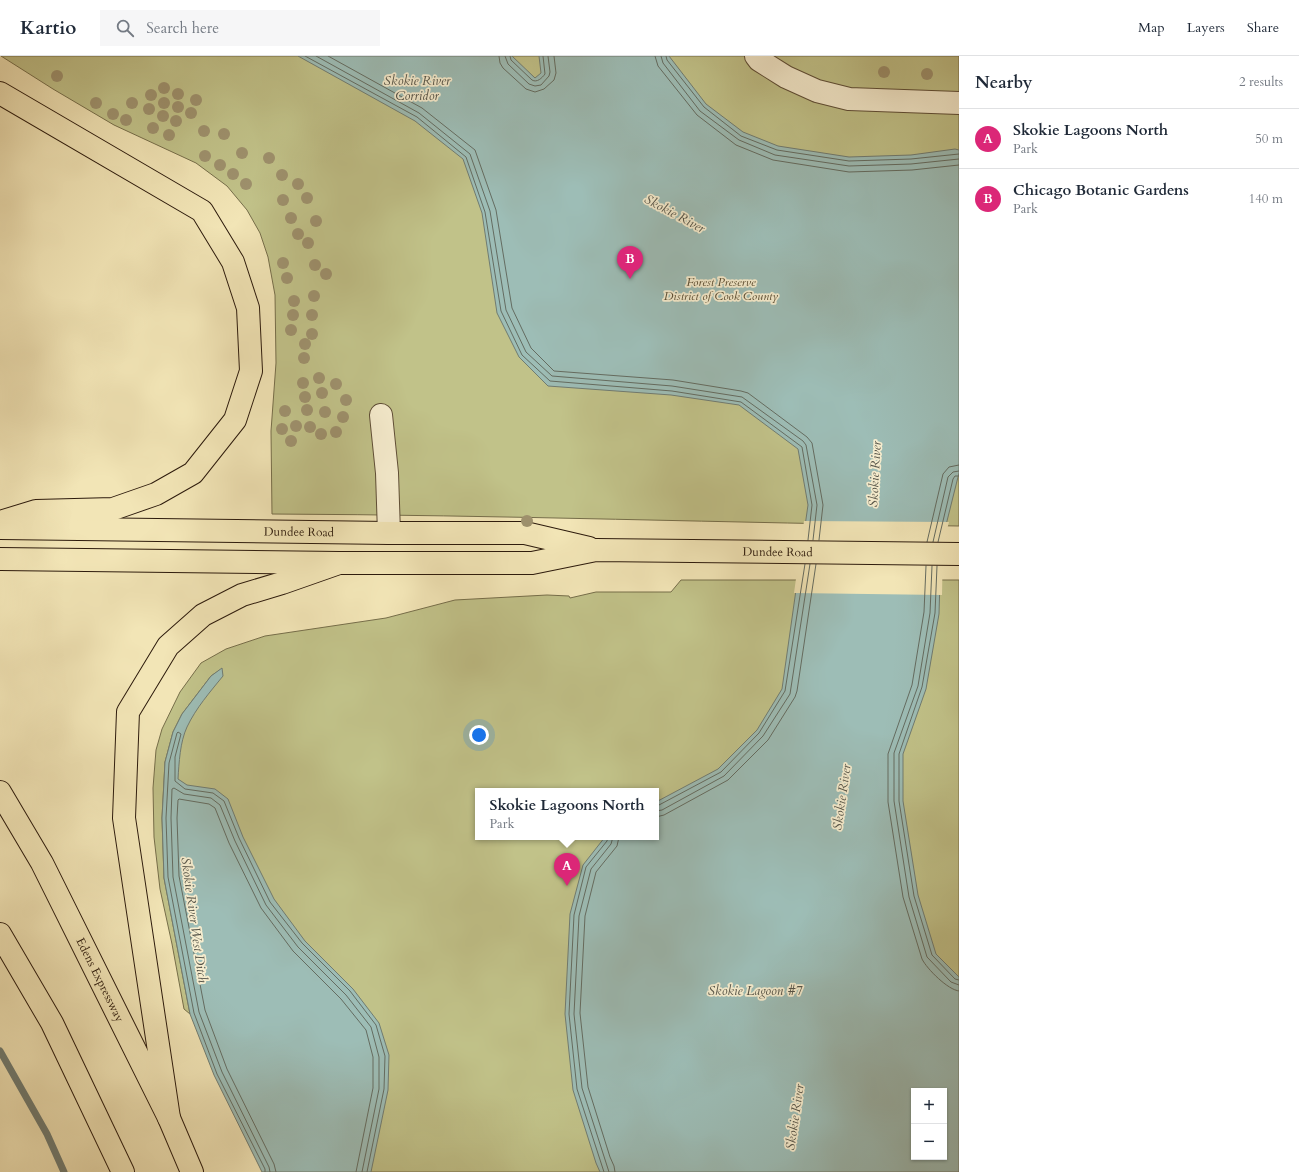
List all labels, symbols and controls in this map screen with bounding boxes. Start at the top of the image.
search box [100,10,380,46]
text: Kartio [20,15,76,41]
icon: search [114,17,136,39]
text: Search here [146,18,219,38]
text: Map [1138,18,1165,37]
text: Layers [1187,18,1225,37]
text: Share [1247,18,1279,37]
text: Nearby [975,71,1032,94]
water label: Skokie River Corridor [384,72,451,105]
text: 2 results [1239,73,1283,91]
text: Skokie Lagoons North [1013,120,1168,140]
text: A [983,130,993,148]
text: 50 m [1255,130,1283,148]
text: Park [1013,140,1038,158]
text: Chicago Botanic Gardens [1013,180,1189,200]
water label: Skokie River [641,190,709,238]
text: B [983,190,993,208]
text: 140 m [1249,190,1283,208]
text: Park [1013,200,1038,218]
pin: B [617,246,643,279]
park label: Forest Preserve District of Cook County [664,274,778,304]
water label: Skokie River [864,440,886,508]
street label: Dundee Road [264,523,335,540]
street label: Dundee Road [743,544,813,560]
your location [469,725,489,745]
water label: Skokie River [828,762,856,831]
popup [475,788,659,840]
text: Skokie Lagoons North [489,795,645,815]
text: Park [489,815,514,833]
pin: A [554,853,580,886]
water label: Skokie River West Ditch [176,856,212,985]
street label: Edens Expressway [72,935,128,1025]
water label: Skokie Lagoon #7 [708,982,803,1000]
water label: Skokie River [781,1082,809,1151]
map controls [911,1088,947,1160]
button: + [911,1088,947,1124]
button: − [911,1124,947,1160]

